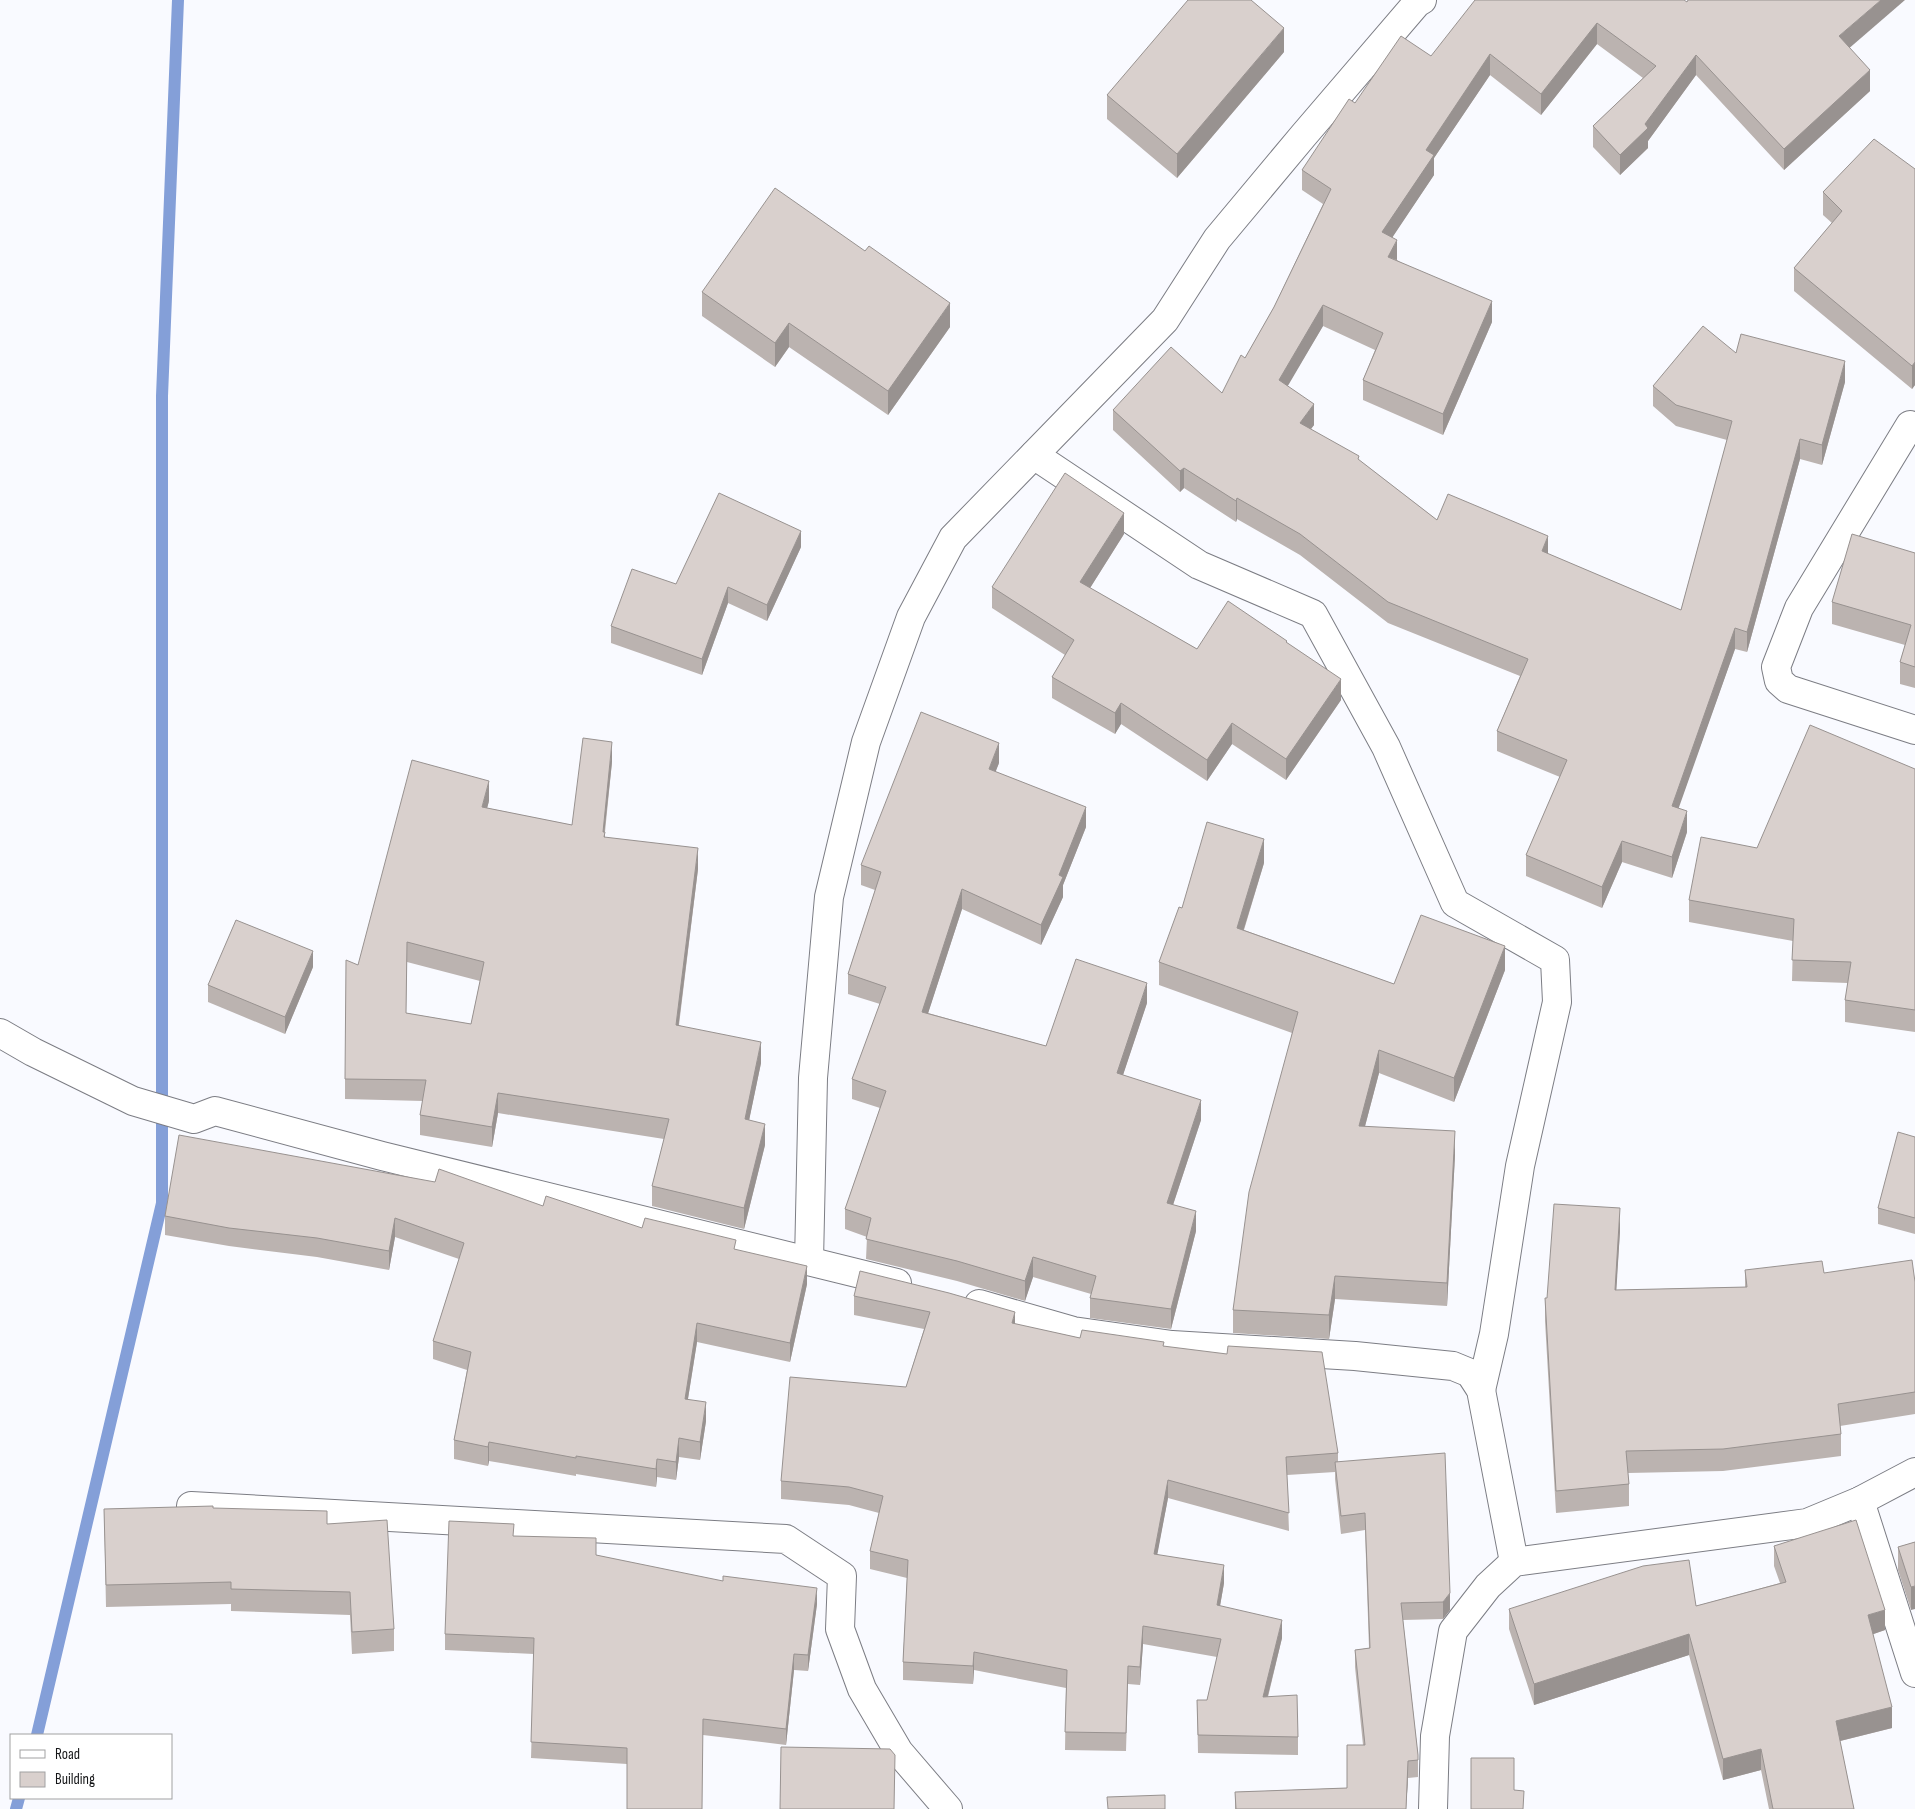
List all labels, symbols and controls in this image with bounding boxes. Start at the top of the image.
legend [10,1734,172,1799]
text: Road [55,1745,80,1764]
text: Building [55,1770,95,1789]

